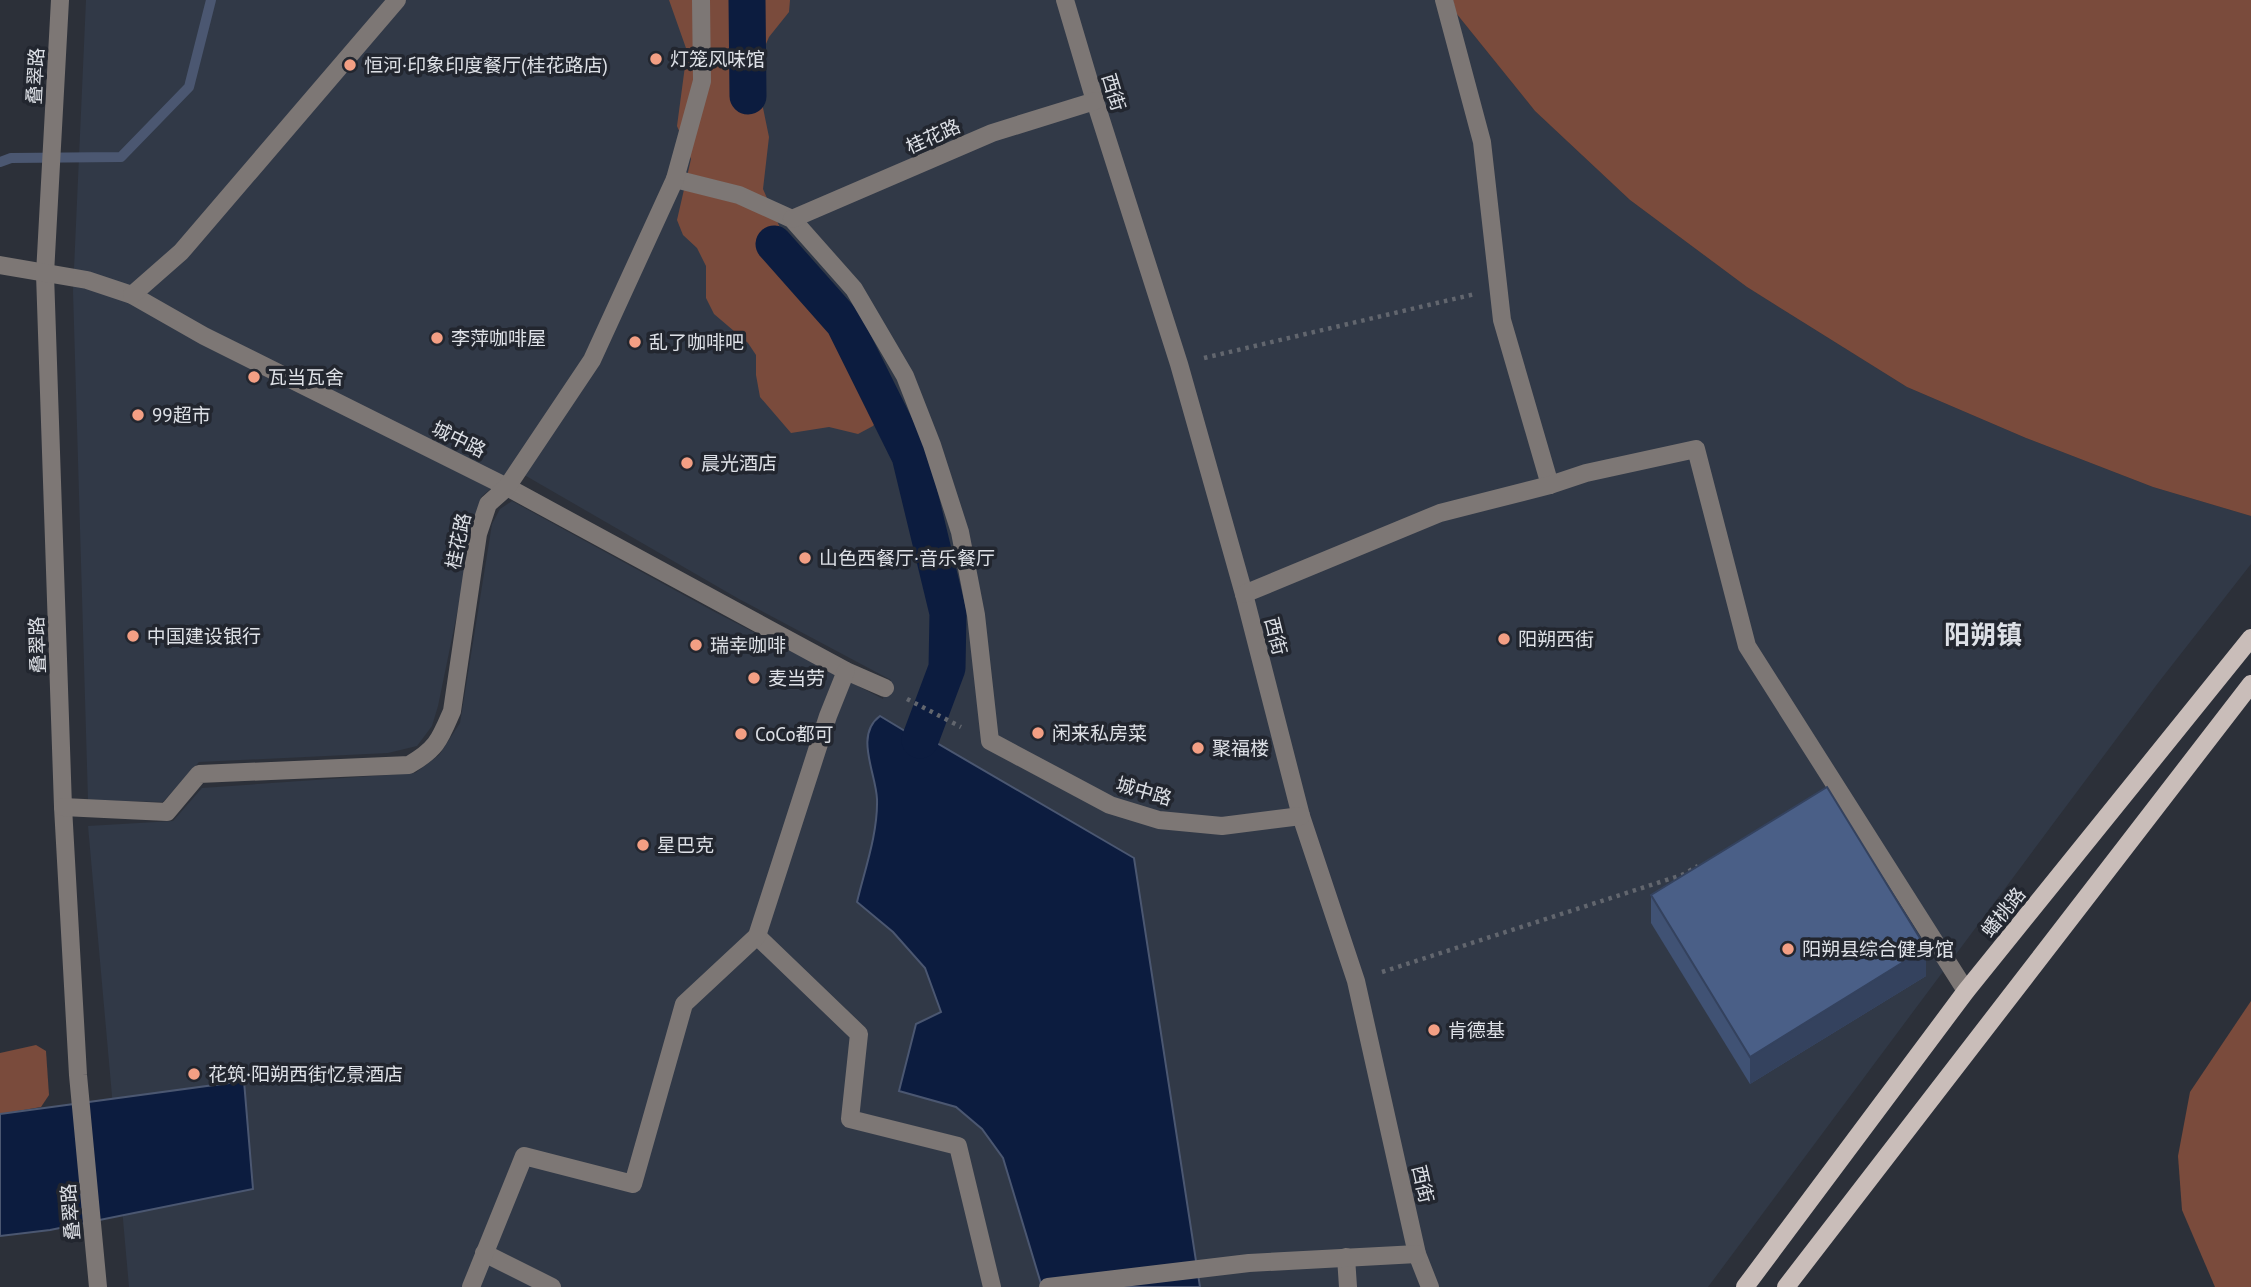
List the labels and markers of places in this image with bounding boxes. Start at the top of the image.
place label: 灯笼风味馆 [670,47,765,71]
marker: 灯笼风味馆 [648,51,664,67]
place label: 恒河·印象印度餐厅(桂花路店) [364,53,608,77]
marker: 恒河·印象印度餐厅(桂花路店) [342,57,358,73]
place label: 李萍咖啡屋 [451,326,546,350]
marker: 李萍咖啡屋 [429,330,445,346]
place label: 乱了咖啡吧 [649,330,744,354]
marker: 乱了咖啡吧 [627,334,643,350]
place label: 瓦当瓦舍 [268,365,344,389]
marker: 瓦当瓦舍 [246,369,262,385]
place label: 99超市 [152,403,211,427]
marker: 99超市 [130,407,146,423]
place label: 晨光酒店 [701,451,777,475]
marker: 晨光酒店 [679,455,695,471]
place label: 山色西餐厅·音乐餐厅 [819,546,995,570]
marker: 山色西餐厅·音乐餐厅 [797,550,813,566]
place label: 中国建设银行 [147,624,261,648]
place label: 阳朔西街 [1518,627,1594,651]
marker: 中国建设银行 [125,628,141,644]
marker: 阳朔西街 [1496,631,1512,647]
place label: 瑞幸咖啡 [710,633,786,657]
marker: 瑞幸咖啡 [688,637,704,653]
place label: 麦当劳 [768,666,825,690]
marker: 麦当劳 [746,670,762,686]
place label: 闲来私房菜 [1052,721,1147,745]
place label: CoCo都可 [755,722,834,746]
marker: 闲来私房菜 [1030,725,1046,741]
marker: CoCo都可 [733,726,749,742]
place label: 聚福楼 [1212,736,1269,760]
marker: 聚福楼 [1190,740,1206,756]
place label: 星巴克 [657,833,714,857]
marker: 星巴克 [635,837,651,853]
place label: 阳朔县综合健身馆 [1802,937,1954,961]
marker: 阳朔县综合健身馆 [1780,941,1796,957]
place label: 肯德基 [1448,1018,1505,1042]
marker: 肯德基 [1426,1022,1442,1038]
place label: 花筑·阳朔西街忆景酒店 [208,1062,403,1086]
marker: 花筑·阳朔西街忆景酒店 [186,1066,202,1082]

